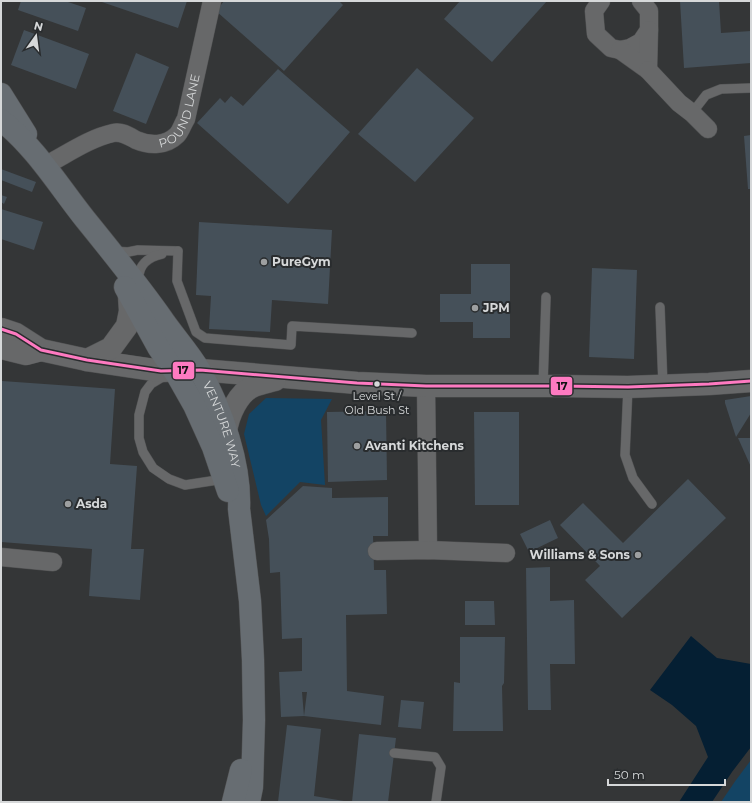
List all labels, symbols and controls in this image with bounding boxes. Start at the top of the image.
north arrow [16,16,56,56]
text: N [32,18,44,34]
street label: POUND LANE [157,73,203,151]
place label: PureGym [272,254,331,269]
marker: PureGym [259,257,269,267]
place label: JPM [482,300,510,315]
marker: JPM [470,303,480,313]
line badge: 17 [172,361,195,380]
text: 17 [177,363,189,377]
line badge: 17 [550,376,573,396]
street label: VENTURE WAY [200,379,244,469]
marker: Level St / Old Bush St [372,379,382,389]
text: 17 [556,379,568,393]
place label: Level St / Old Bush St [344,389,410,417]
place label: Avanti Kitchens [364,438,464,453]
marker: Avanti Kitchens [352,441,362,451]
place label: Asda [75,496,107,511]
marker: Asda [63,499,73,509]
place label: Williams & Sons [530,547,631,562]
marker: Williams & Sons [633,550,643,560]
scale bar [608,761,725,787]
text: 50 m [614,767,645,782]

